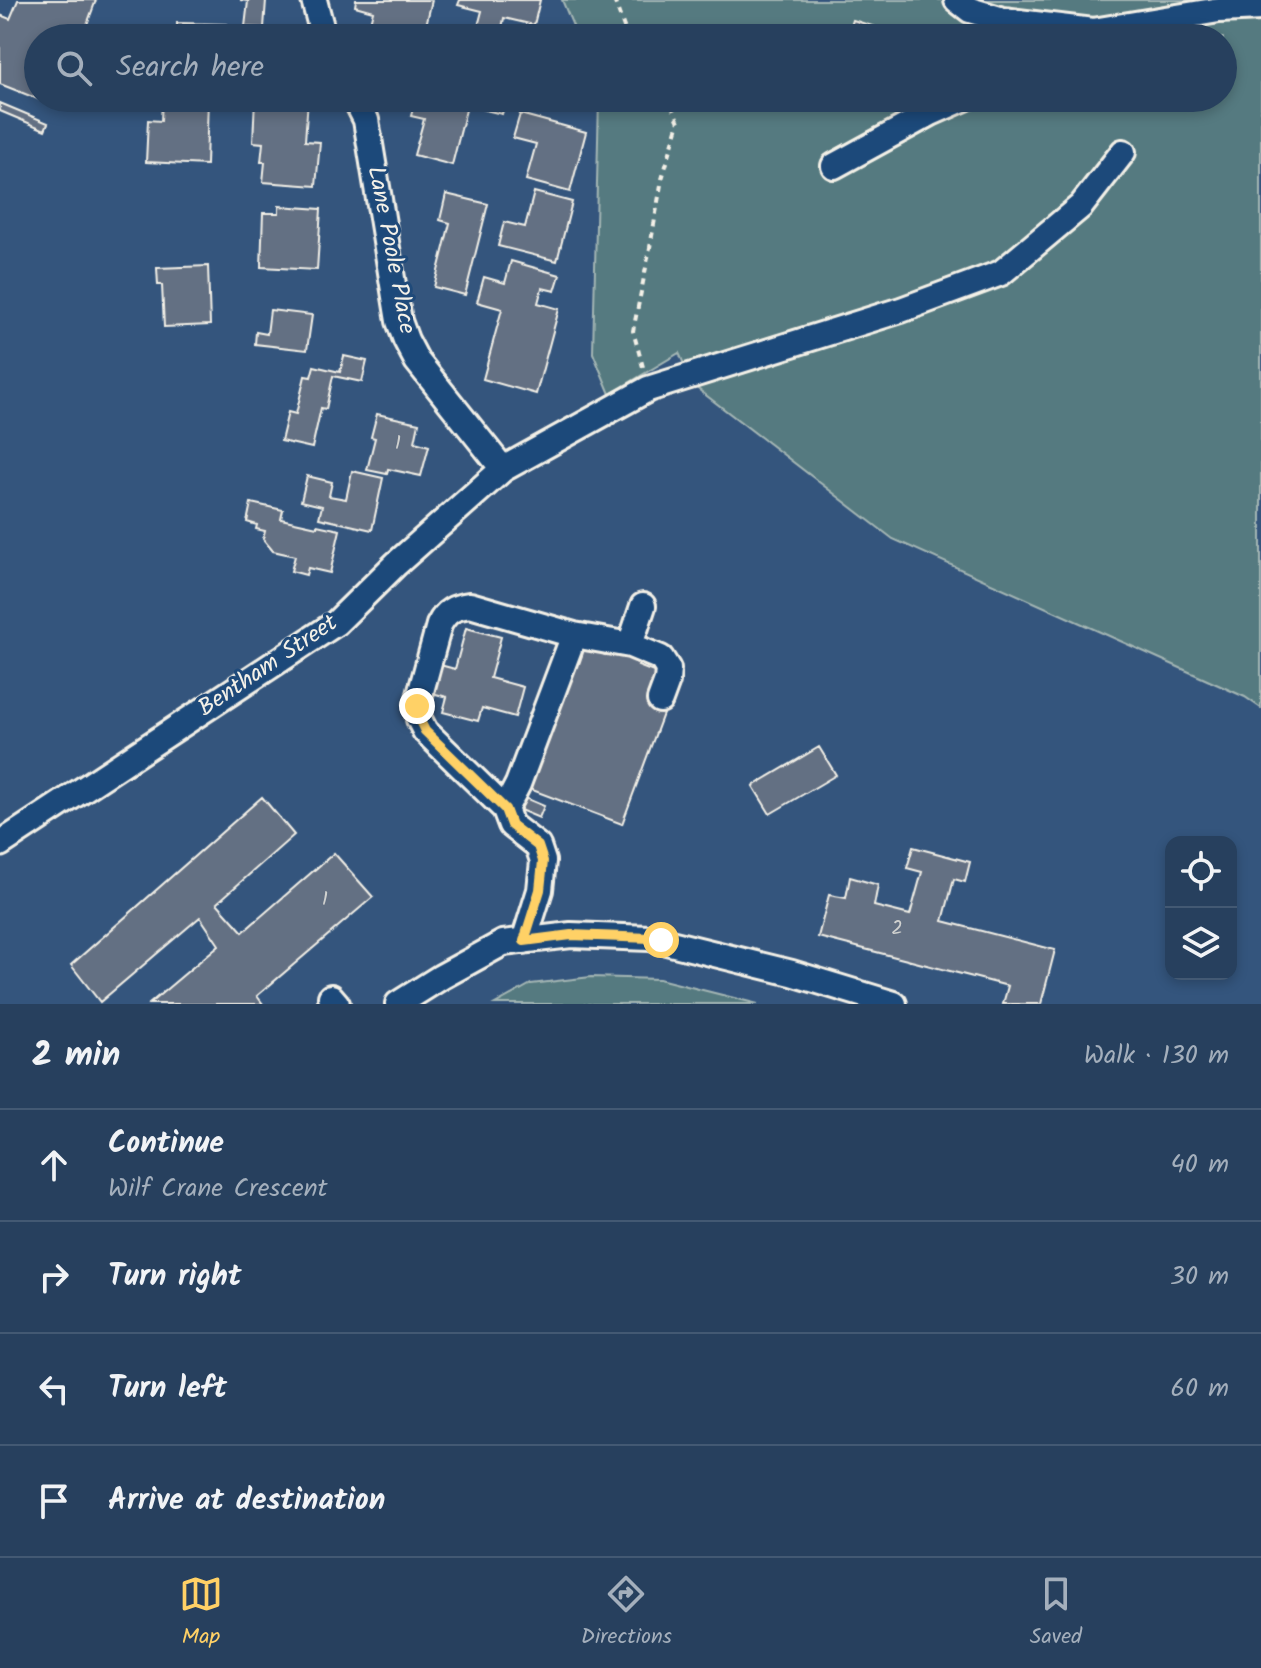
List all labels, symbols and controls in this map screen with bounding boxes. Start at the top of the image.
search box [24,24,1237,112]
text: Search here [116,44,264,92]
icon: search [52,46,96,90]
street label: Lane Poole Place [356,163,426,338]
house number: 1 [395,428,401,460]
street label: Bentham Street [190,604,347,727]
route end [399,688,435,724]
map controls [1165,836,1237,980]
button: locate [1165,836,1237,908]
house number: 1 [322,884,328,916]
button: layers [1165,908,1237,980]
house number: 2 [891,913,903,945]
route start [643,922,679,958]
text: 2 min [32,1029,120,1083]
text: Walk · 130 m [1084,1035,1229,1077]
text: Continue [108,1120,224,1168]
icon: ahead [32,1143,76,1187]
text: 40 m [1171,1144,1229,1186]
text: Wilf Crane Crescent [108,1168,328,1210]
text: Turn right [108,1253,241,1301]
icon: right [32,1255,76,1299]
text: 30 m [1170,1256,1229,1298]
text: Turn left [108,1365,227,1413]
icon: left [32,1367,76,1411]
text: 60 m [1170,1368,1229,1410]
text: Arrive at destination [108,1477,385,1525]
icon: arrive [32,1479,76,1523]
tab: Map [179,1572,223,1655]
tab: Directions [581,1572,672,1655]
tab: Saved [1030,1572,1082,1655]

